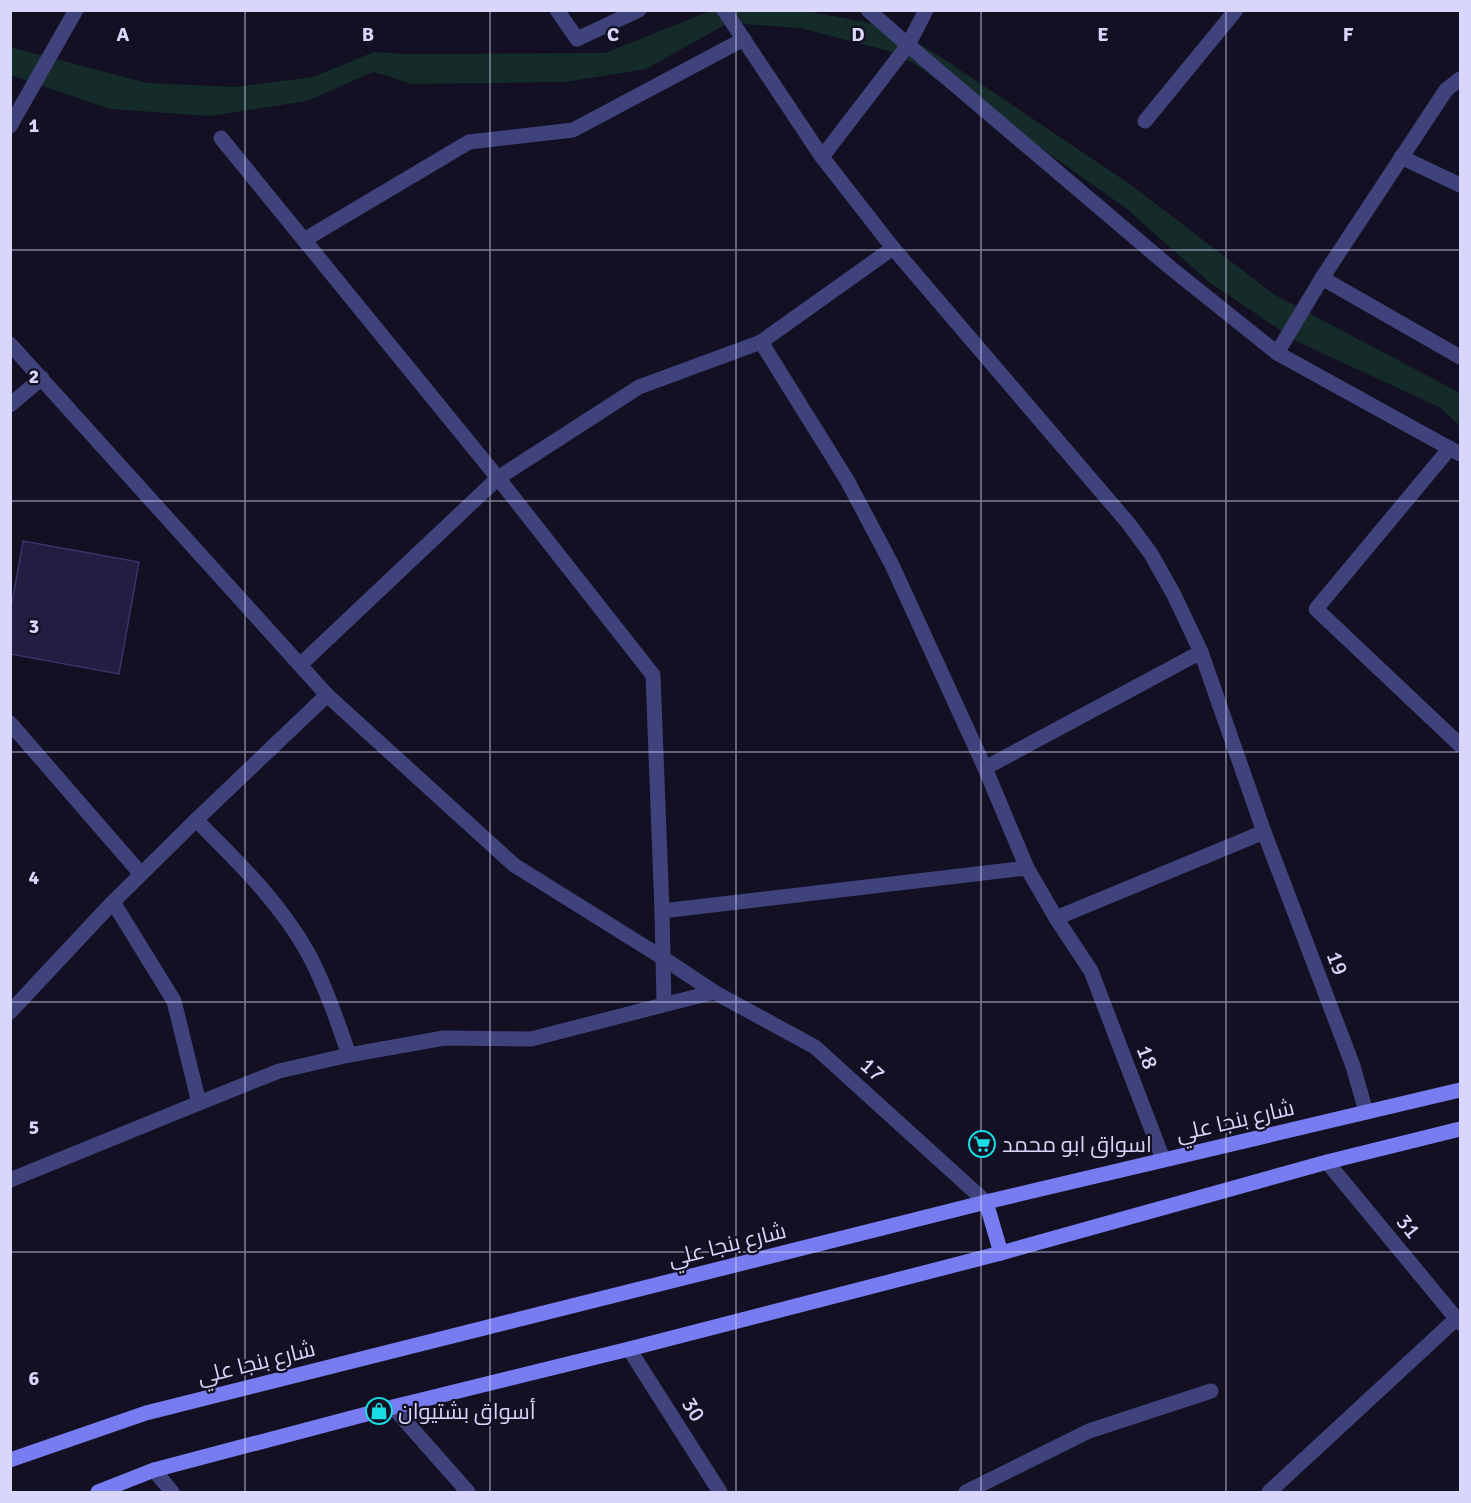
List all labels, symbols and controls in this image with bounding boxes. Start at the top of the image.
text: A [117,22,130,47]
text: B [362,22,374,47]
text: C [607,22,619,47]
text: D [851,22,865,47]
text: E [1097,22,1109,47]
text: F [1343,22,1354,47]
text: 1 [29,113,40,138]
text: 2 [29,364,39,389]
text: 3 [29,614,39,639]
text: 4 [29,865,40,890]
street label: 19 [1321,947,1354,979]
street label: 18 [1131,1041,1164,1073]
street label: 17 [855,1051,891,1087]
street label: شارع بنجا علي [1173,1094,1298,1150]
text: 5 [29,1115,39,1140]
supermarket icon: اسواق ابو محمد [967,1129,997,1159]
place label: اسواق ابو محمد [1002,1131,1152,1158]
street label: 31 [1391,1209,1427,1244]
street label: شارع بنجا علي [665,1217,790,1275]
street label: شارع بنجا علي [194,1335,319,1393]
text: 6 [29,1366,40,1391]
street label: 30 [676,1392,711,1426]
shop icon: أسواق بشتيوان [364,1396,394,1426]
place label: أسواق بشتيوان [398,1398,536,1425]

